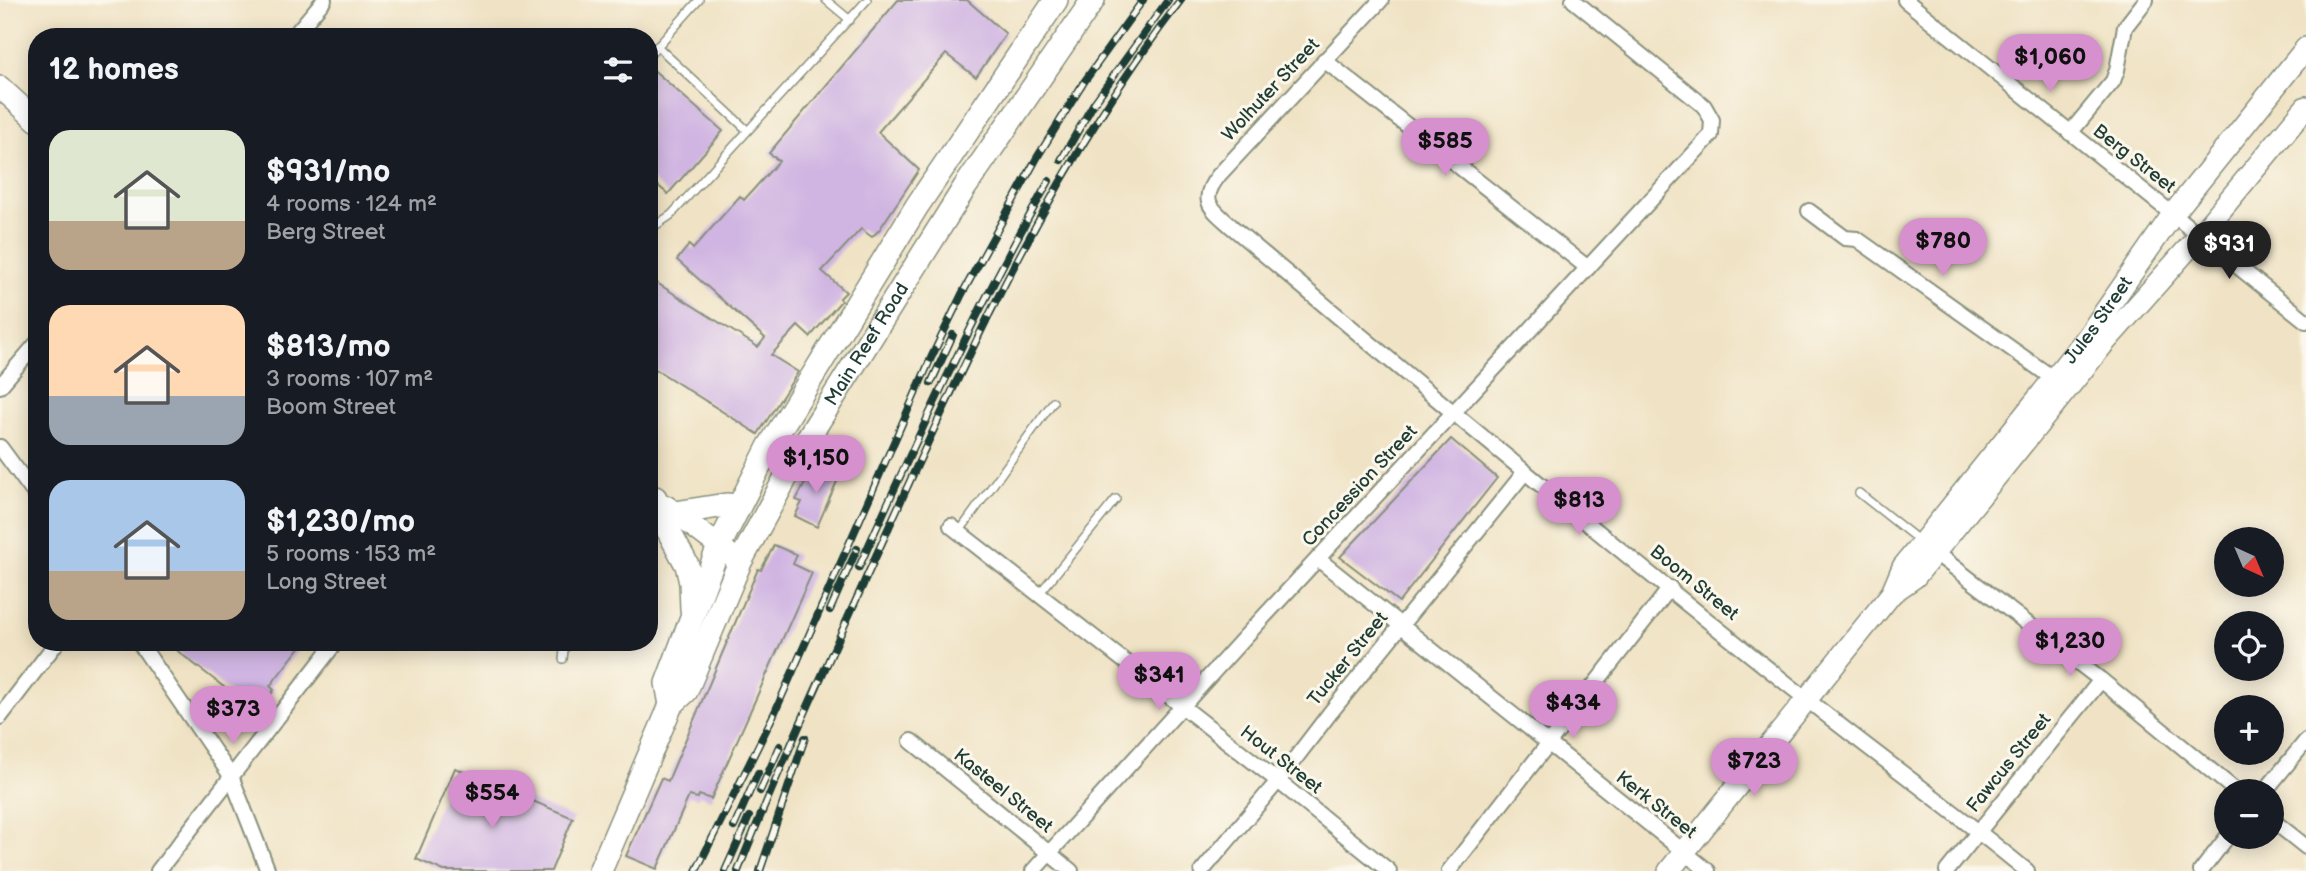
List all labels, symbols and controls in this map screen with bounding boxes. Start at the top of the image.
street label: Wolhuter Street [1217,34,1325,146]
pin: $1,060 [1993,34,2107,94]
text: $1,060 [2014,43,2086,71]
icon: filters [599,51,637,89]
text: 12 homes [49,52,179,88]
pin: $585 [1404,118,1486,178]
street label: Berg Street [2088,120,2180,199]
text: $585 [1417,127,1473,155]
text: $931/mo [266,154,390,190]
icon: home [105,158,189,242]
text: 4 rooms · 124 m² [266,190,437,218]
text: Berg Street [266,218,385,246]
pin: $780 [1902,218,1984,278]
pin: $931 [2188,222,2270,281]
text: $780 [1915,227,1971,255]
text: $931 [2203,230,2255,258]
street label: Jules Street [2059,272,2138,368]
street label: Main Reef Road [820,279,914,410]
text: $813/mo [266,329,391,365]
icon: home [105,333,189,417]
text: 3 rooms · 107 m² [266,365,433,393]
text: Boom Street [266,393,396,421]
street label: Concession Street [1298,420,1422,552]
pin: $1,150 [759,435,873,495]
text: $1,150 [782,444,850,472]
pin: $813 [1538,477,1620,537]
text: $813 [1553,486,1605,514]
text: $1,230/mo [266,504,415,540]
icon: home [105,508,189,592]
north arrow [2214,527,2284,597]
map controls [2214,527,2284,849]
text: 5 rooms · 153 m² [266,540,436,568]
street label: Boom Street [1645,540,1743,626]
text: Long Street [266,568,387,596]
street label: Tucker Street [1303,607,1393,711]
button: locate [2214,611,2284,681]
pin: $1,230 [2013,618,2127,678]
text: $1,230 [2035,627,2105,655]
pin: $341 [1118,652,1200,712]
text: $341 [1133,661,1185,689]
pin: $434 [1532,680,1614,740]
pin: $373 [192,686,274,746]
text: $434 [1545,689,1601,717]
text: $373 [206,695,260,723]
button: + [2214,695,2284,765]
street label: Fawcus Street [1962,709,2056,817]
street label: Hout Street [1235,721,1327,799]
pin: $723 [1713,738,1795,798]
street label: Kasteel Street [949,744,1057,838]
text: $723 [1727,747,1781,775]
street label: Kerk Street [1611,766,1701,844]
pin: $554 [451,770,533,830]
text: $554 [464,779,520,807]
button: − [2214,779,2284,849]

